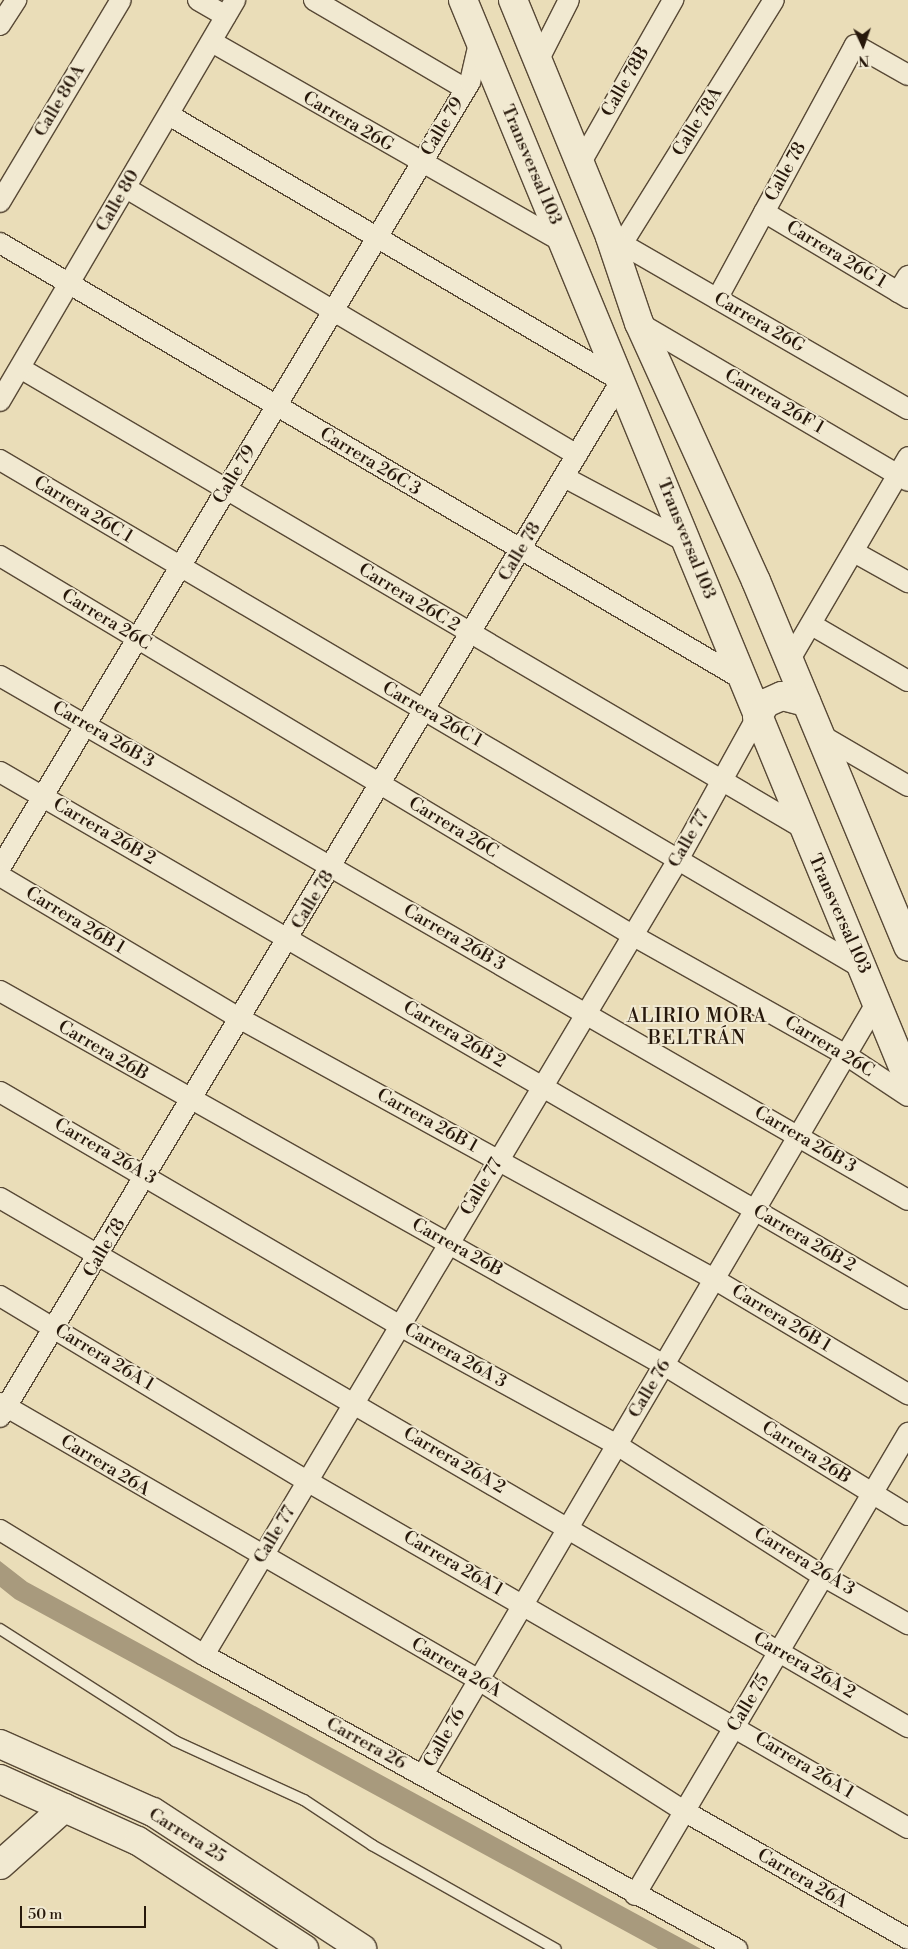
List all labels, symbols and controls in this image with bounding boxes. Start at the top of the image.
north arrow [838,20,888,70]
street label: Calle 78B [597,43,655,121]
text: N [858,51,870,69]
street label: Calle 80A [30,61,90,141]
street label: Calle 78A [668,84,728,160]
street label: Carrera 26G [299,87,397,157]
street label: Calle 79 [417,94,469,160]
street label: Transversal 103 [496,102,566,228]
street label: Calle 78 [761,138,811,206]
street label: Calle 80 [92,166,144,236]
street label: Carrera 26G 1 [782,217,890,293]
street label: Carrera 26G [710,288,808,358]
street label: Carrera 26F 1 [720,365,828,439]
street label: Carrera 26C 3 [316,423,424,501]
street label: Calle 79 [209,442,261,508]
street label: Carrera 26C 1 [29,472,137,548]
street label: Transversal 103 [652,475,720,603]
street label: Calle 78 [494,519,546,585]
street label: Carrera 26C 2 [354,559,464,637]
street label: Carrera 26C [57,585,155,655]
street label: Carrera 26C 1 [378,678,486,752]
street label: Carrera 26B 3 [48,697,158,773]
street label: Carrera 26C [404,793,502,863]
street label: Carrera 26B 2 [49,794,159,870]
street label: Calle 77 [664,806,714,872]
street label: Transversal 103 [803,851,875,977]
street label: Calle 78 [287,867,339,933]
street label: Carrera 26B 1 [21,883,129,959]
street label: Carrera 26B 3 [399,900,509,976]
street label: Carrera 26B 2 [399,997,509,1073]
district label: ALIRIO MORA BELTRÁN [625,1006,769,1050]
street label: Carrera 26C [780,1012,878,1082]
street label: Carrera 26B [54,1016,152,1086]
street label: Carrera 26B 1 [373,1084,481,1158]
street label: Carrera 26B 3 [750,1102,860,1178]
street label: Carrera 26A 3 [50,1114,160,1190]
street label: Calle 77 [457,1154,507,1220]
street label: Carrera 26B 2 [749,1201,859,1277]
street label: Carrera 26B [408,1214,506,1282]
street label: Calle 78 [79,1215,131,1281]
street label: Carrera 26B 1 [727,1281,835,1357]
street label: Carrera 26A 3 [400,1319,510,1393]
street label: Carrera 26A 1 [51,1320,157,1396]
street label: Calle 76 [624,1356,676,1422]
street label: Carrera 26B [758,1417,854,1489]
street label: Carrera 26A 2 [399,1423,509,1499]
street label: Carrera 26A [56,1431,154,1501]
street label: Calle 77 [250,1502,300,1568]
street label: Carrera 26A 3 [750,1523,858,1601]
street label: Carrera 26A 1 [399,1527,507,1601]
street label: Carrera 26A 2 [749,1628,859,1704]
street label: Carrera 26A [407,1634,505,1702]
street label: Calle 75 [723,1670,775,1736]
street label: Calle 76 [420,1705,470,1771]
street label: Carrera 26 [322,1713,410,1775]
street label: Carrera 26A 1 [751,1728,857,1804]
street label: Carrera 25 [144,1804,230,1868]
street label: Carrera 26A [753,1845,851,1913]
scale bar [22,1896,149,1928]
text: 50 m [28,1905,62,1924]

